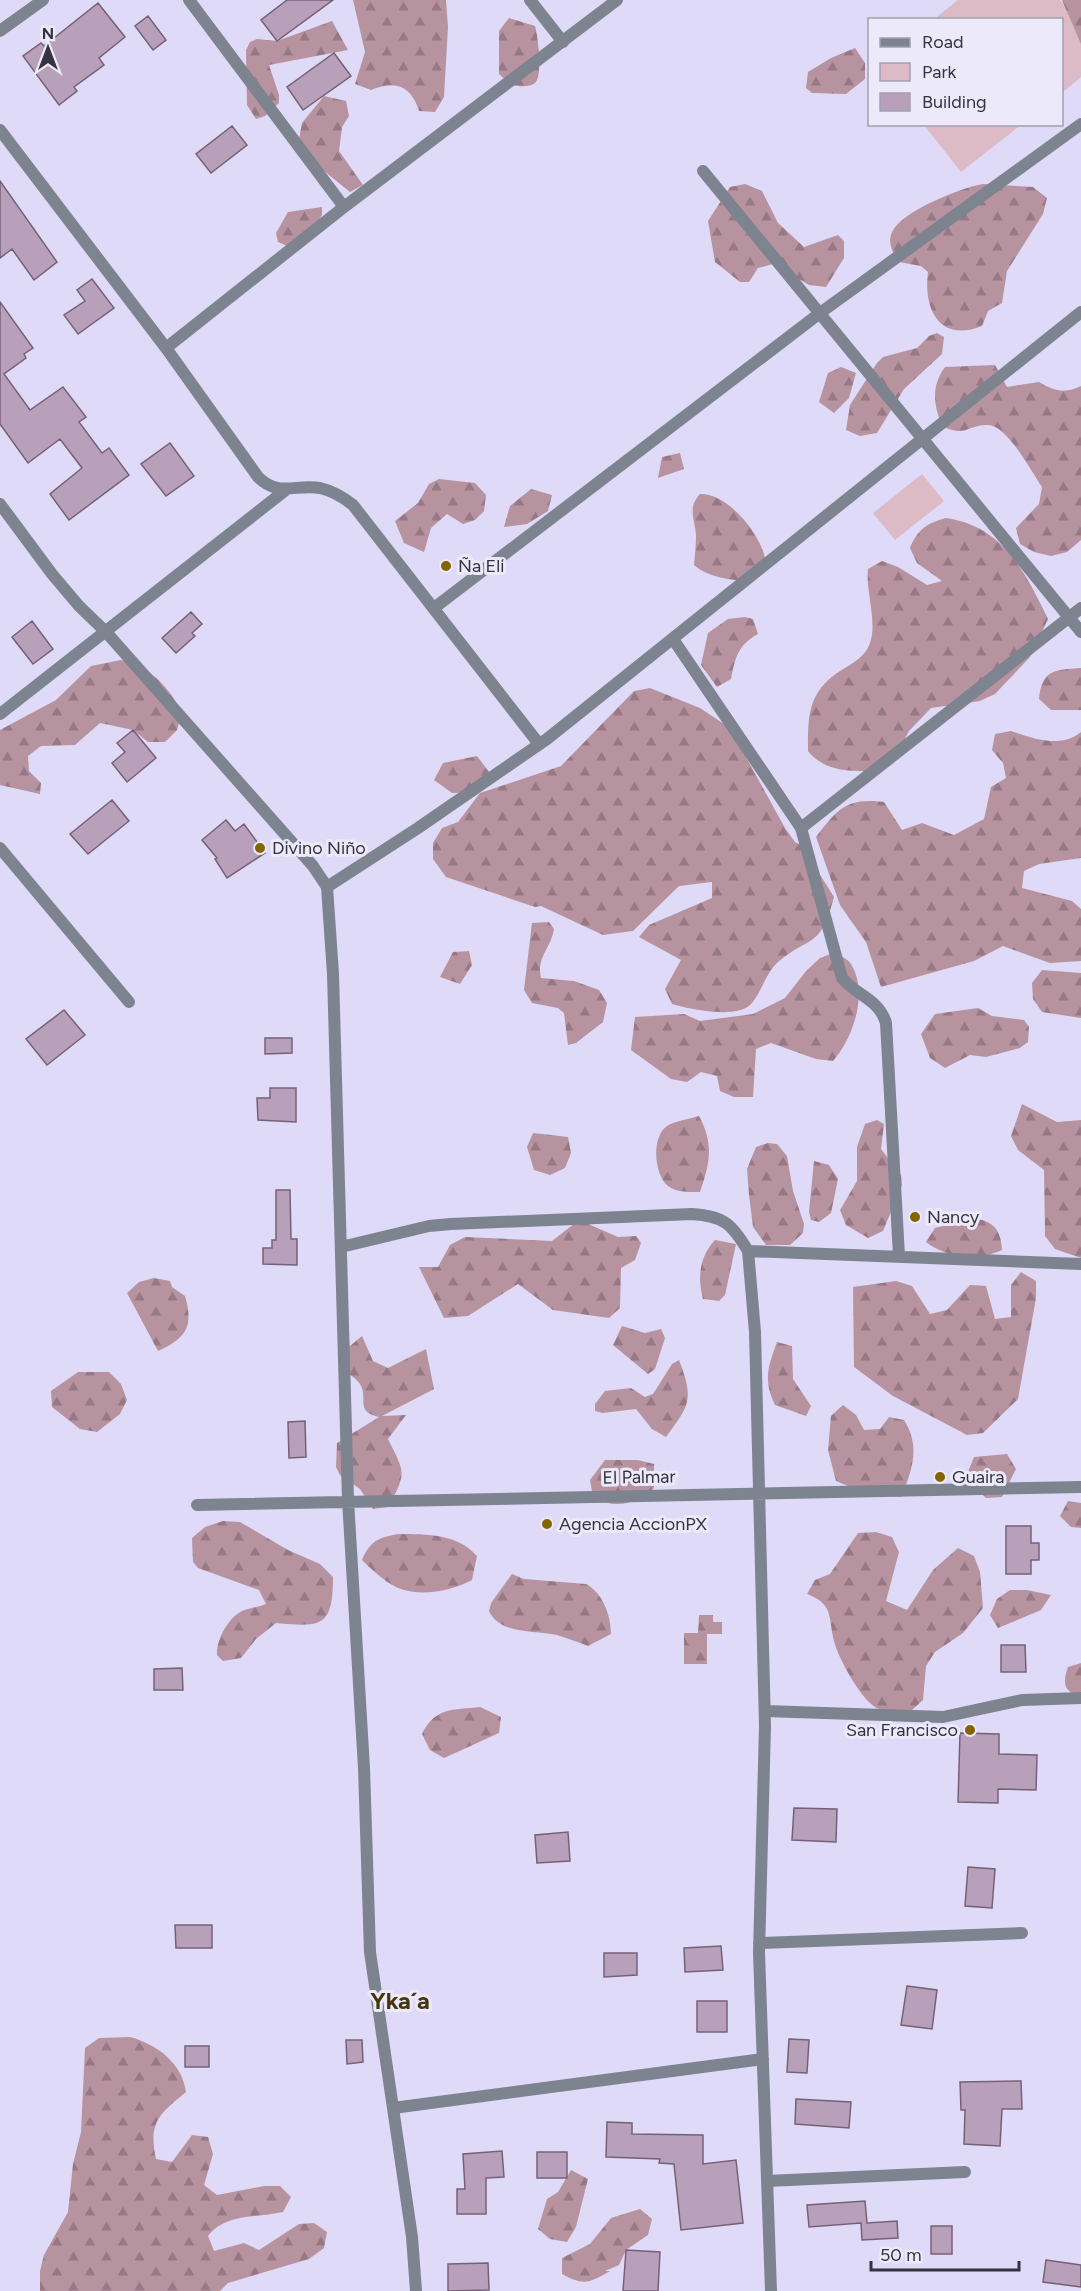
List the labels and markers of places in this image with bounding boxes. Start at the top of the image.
place label: Ña Eli [458,555,504,577]
marker: Ña Eli [439,559,453,573]
place label: Divino Niño [272,837,366,859]
marker: Divino Niño [253,841,267,855]
place label: Nancy [927,1206,980,1228]
marker: Nancy [908,1210,922,1224]
place label: Guaira [952,1466,1004,1488]
marker: Guaira [933,1470,947,1484]
place label: Agencia AccionPX [559,1513,707,1535]
marker: Agencia AccionPX [540,1517,554,1531]
place label: San Francisco [846,1719,958,1741]
marker: San Francisco [963,1723,977,1737]

